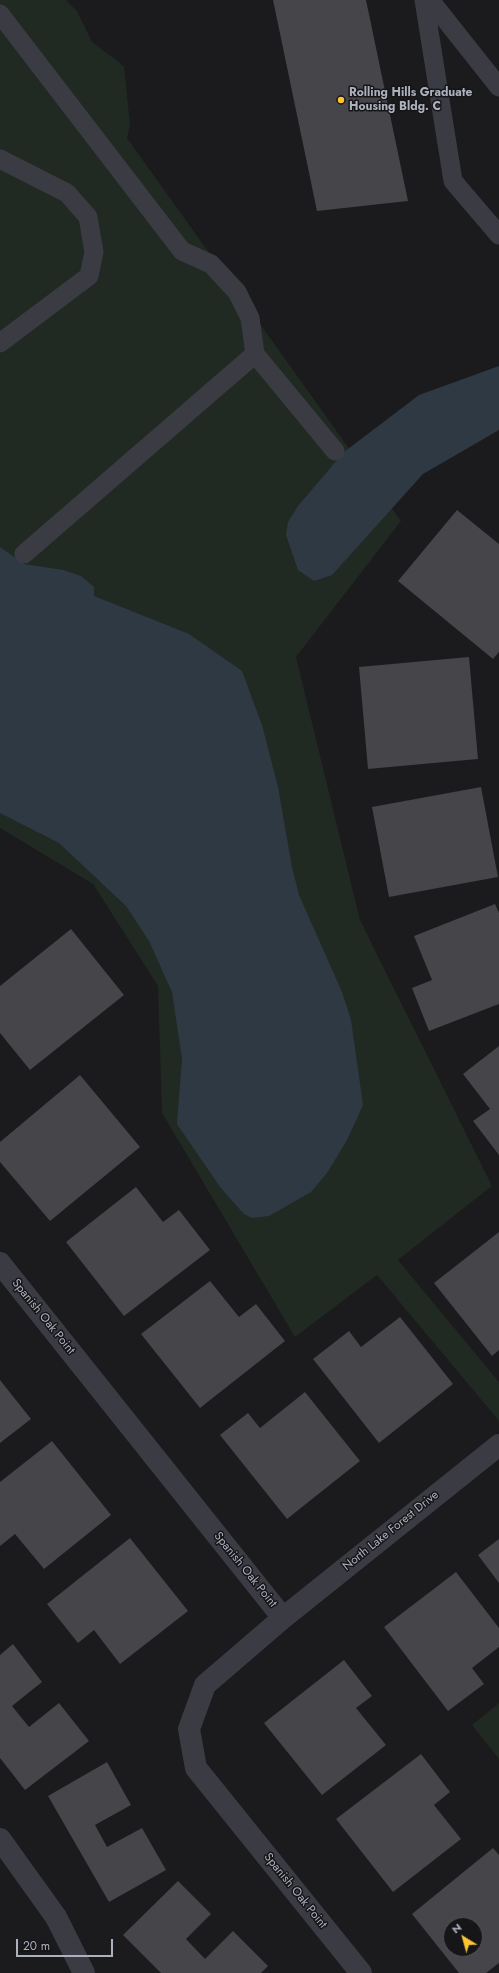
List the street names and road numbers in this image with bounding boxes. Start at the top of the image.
street label: Spanish Oak Point [8,1277,78,1357]
street label: North Lake Forest Drive [340,1488,442,1574]
street label: Spanish Oak Point [210,1530,280,1610]
street label: Spanish Oak Point [260,1851,330,1931]

